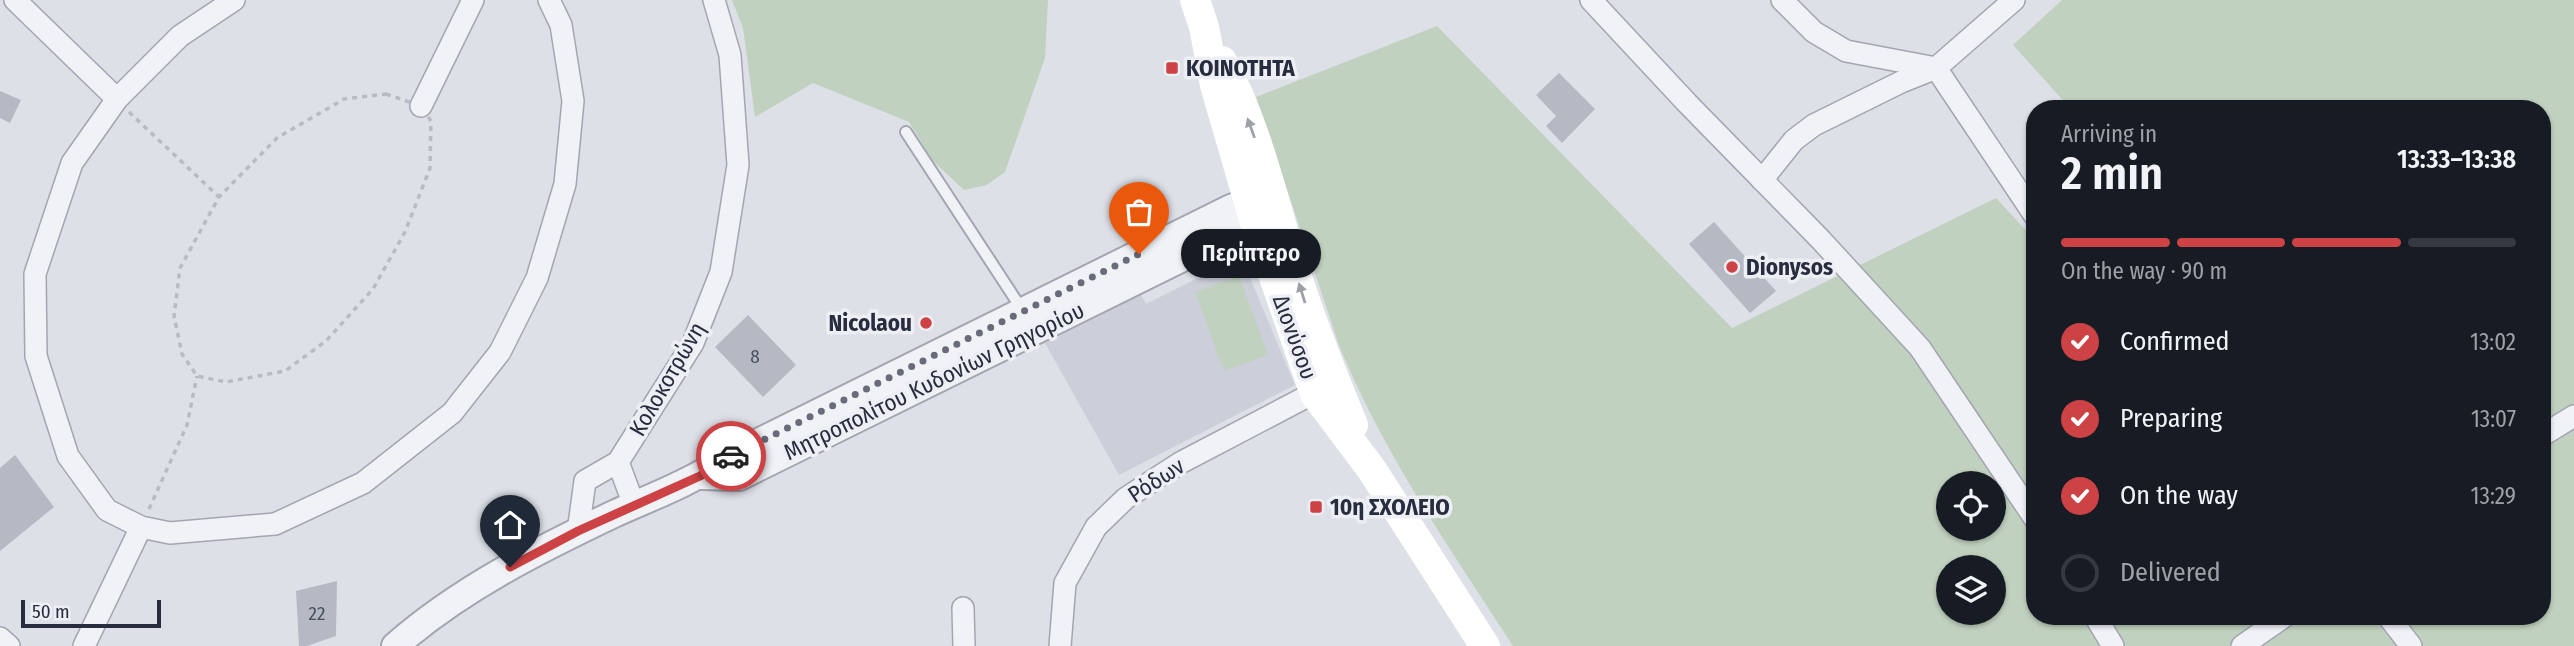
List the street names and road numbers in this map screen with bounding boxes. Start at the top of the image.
street label: Διονύσου [1267,291,1323,383]
street label: Μητροπολίτου Κυδονίων Γρηγορίου [779,296,1089,466]
street label: Κολοκοτρώνη [623,317,711,441]
street label: Ρόδων [1123,452,1189,508]

